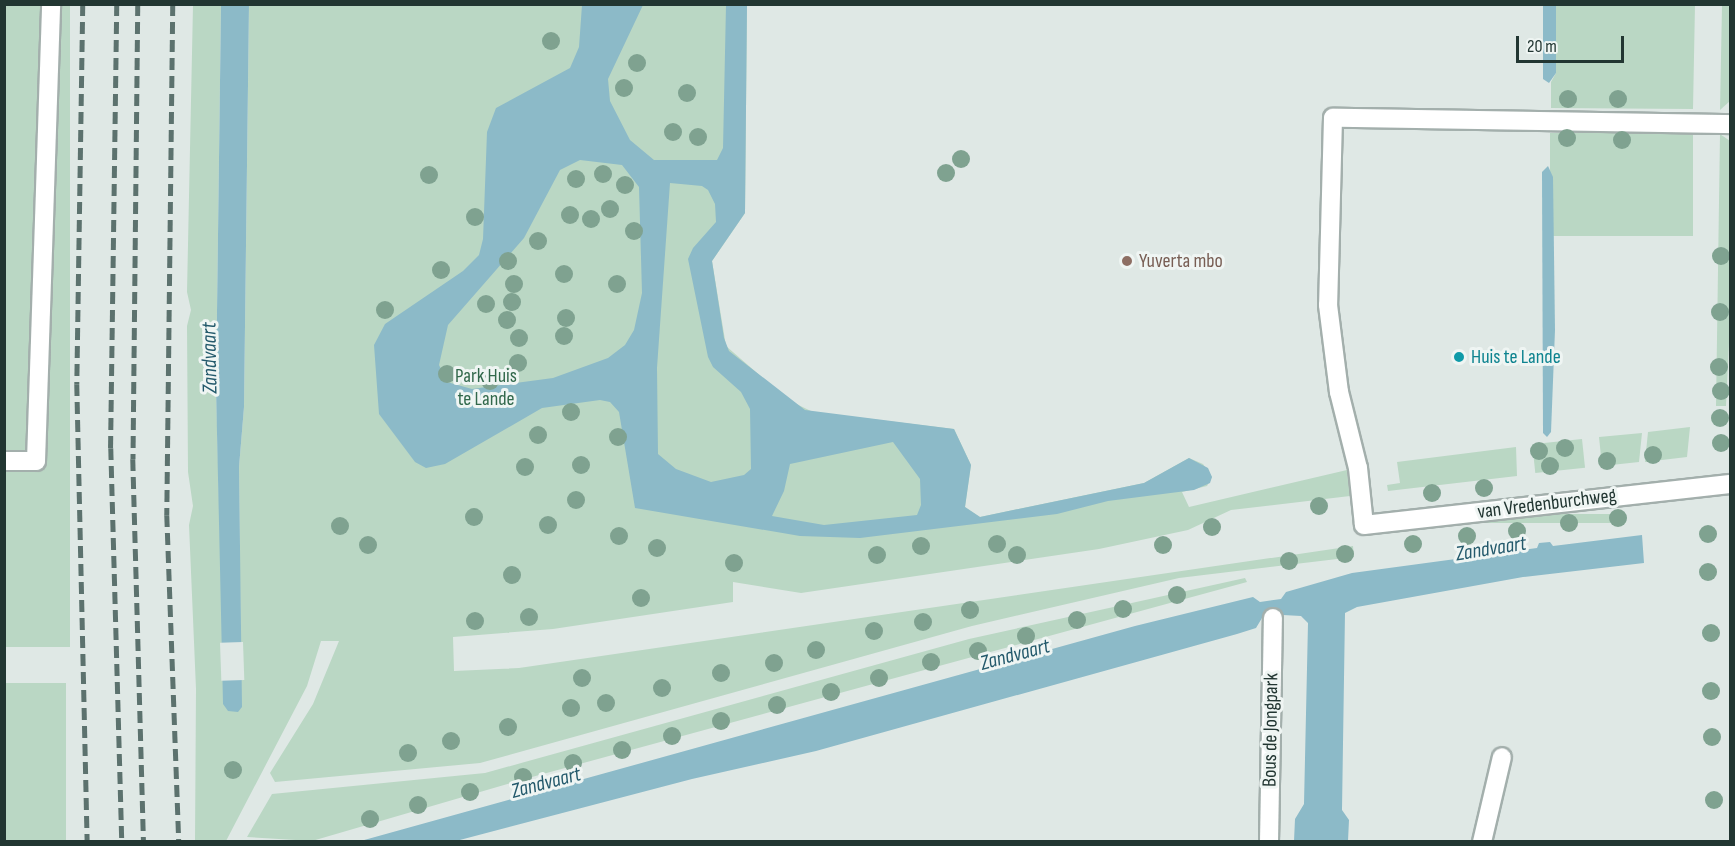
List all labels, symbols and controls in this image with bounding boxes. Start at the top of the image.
scale bar [1519,24,1627,62]
text: 20 m [1527,36,1557,57]
place label: Yuverta mbo [1139,249,1223,273]
marker: Yuverta mbo [1120,254,1134,268]
water label: Zandvaart [197,322,223,394]
place label: Huis te Lande [1471,345,1561,369]
marker: Huis te Lande [1452,350,1466,364]
park label: Park Huis te Lande [455,365,517,412]
street label: van Vredenburchweg [1476,484,1618,524]
water label: Zandvaart [1454,531,1528,567]
water label: Zandvaart [977,634,1053,676]
street label: Bous de Jongpark [1258,673,1284,787]
water label: Zandvaart [508,762,584,804]

